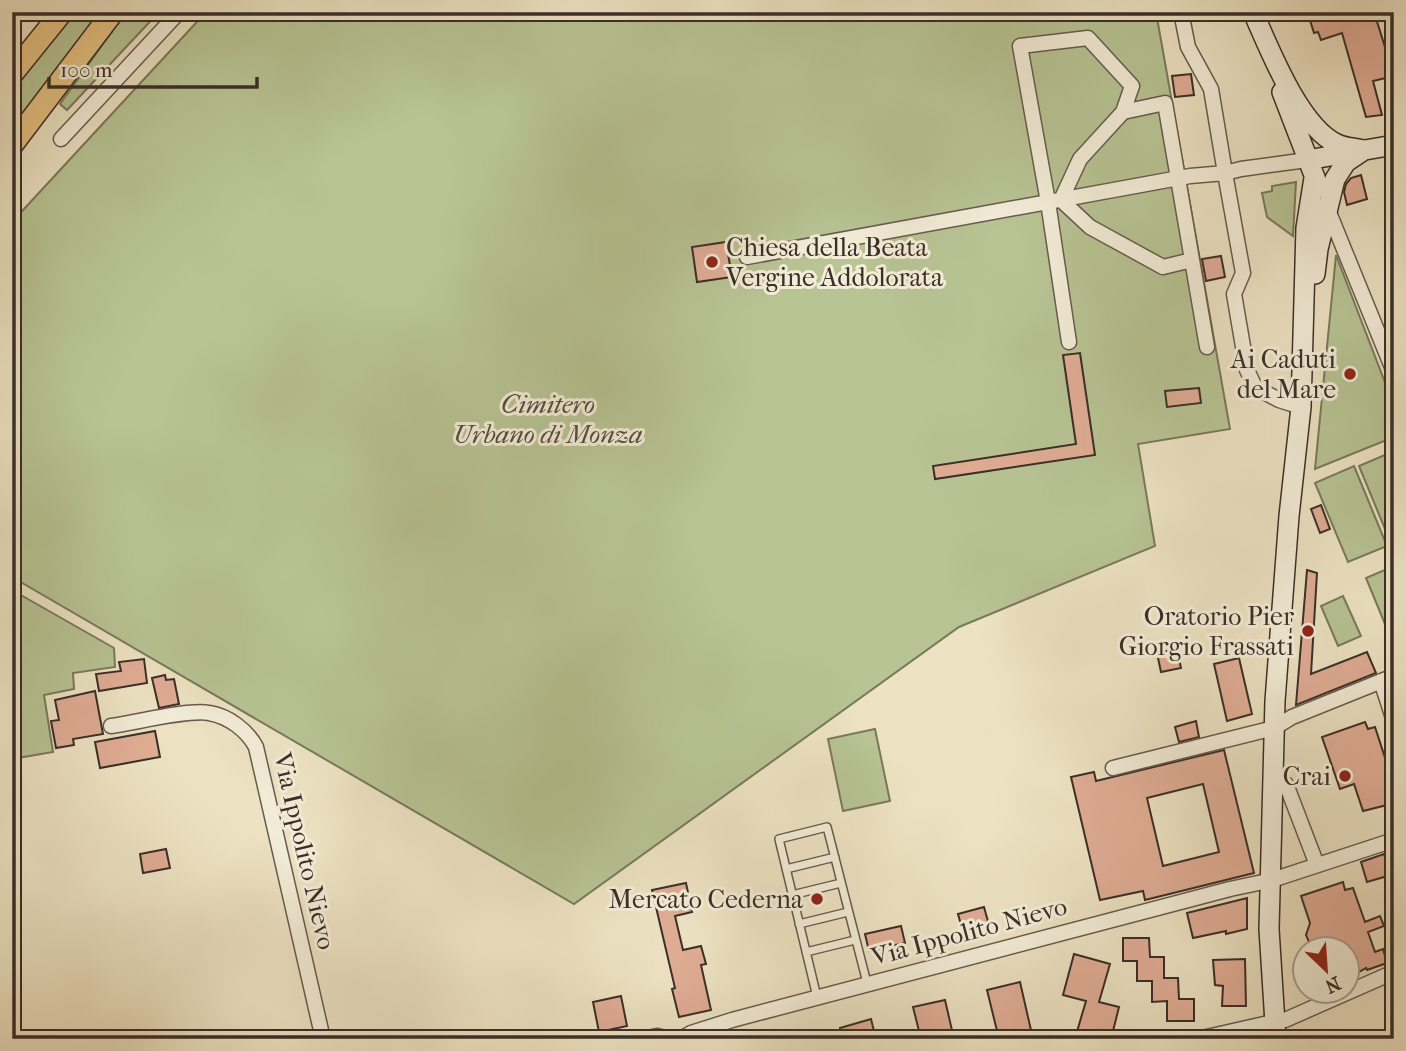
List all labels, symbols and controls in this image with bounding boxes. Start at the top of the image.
scale bar [49,46,257,90]
text: 100 m [60,58,113,82]
place label: Chiesa della Beata Vergine Addolorata [725,232,944,293]
marker: Chiesa della Beata Vergine Addolorata [704,254,720,270]
place label: Ai Caduti del Mare [1230,344,1336,405]
marker: Ai Caduti del Mare [1342,366,1358,382]
park label: Cimitero Urbano di Monza [453,389,643,450]
place label: Oratorio Pier Giorgio Frassati [1119,601,1294,662]
marker: Oratorio Pier Giorgio Frassati [1300,623,1316,639]
street label: Via Ippolito Nievo [267,749,342,953]
place label: Crai [1283,761,1331,792]
marker: Crai [1337,768,1353,784]
place label: Mercato Cederna [609,884,804,915]
street label: Via Ippolito Nievo [867,890,1070,973]
marker: Mercato Cederna [809,891,825,907]
north arrow [1290,936,1360,1006]
text: N [1321,971,1344,998]

